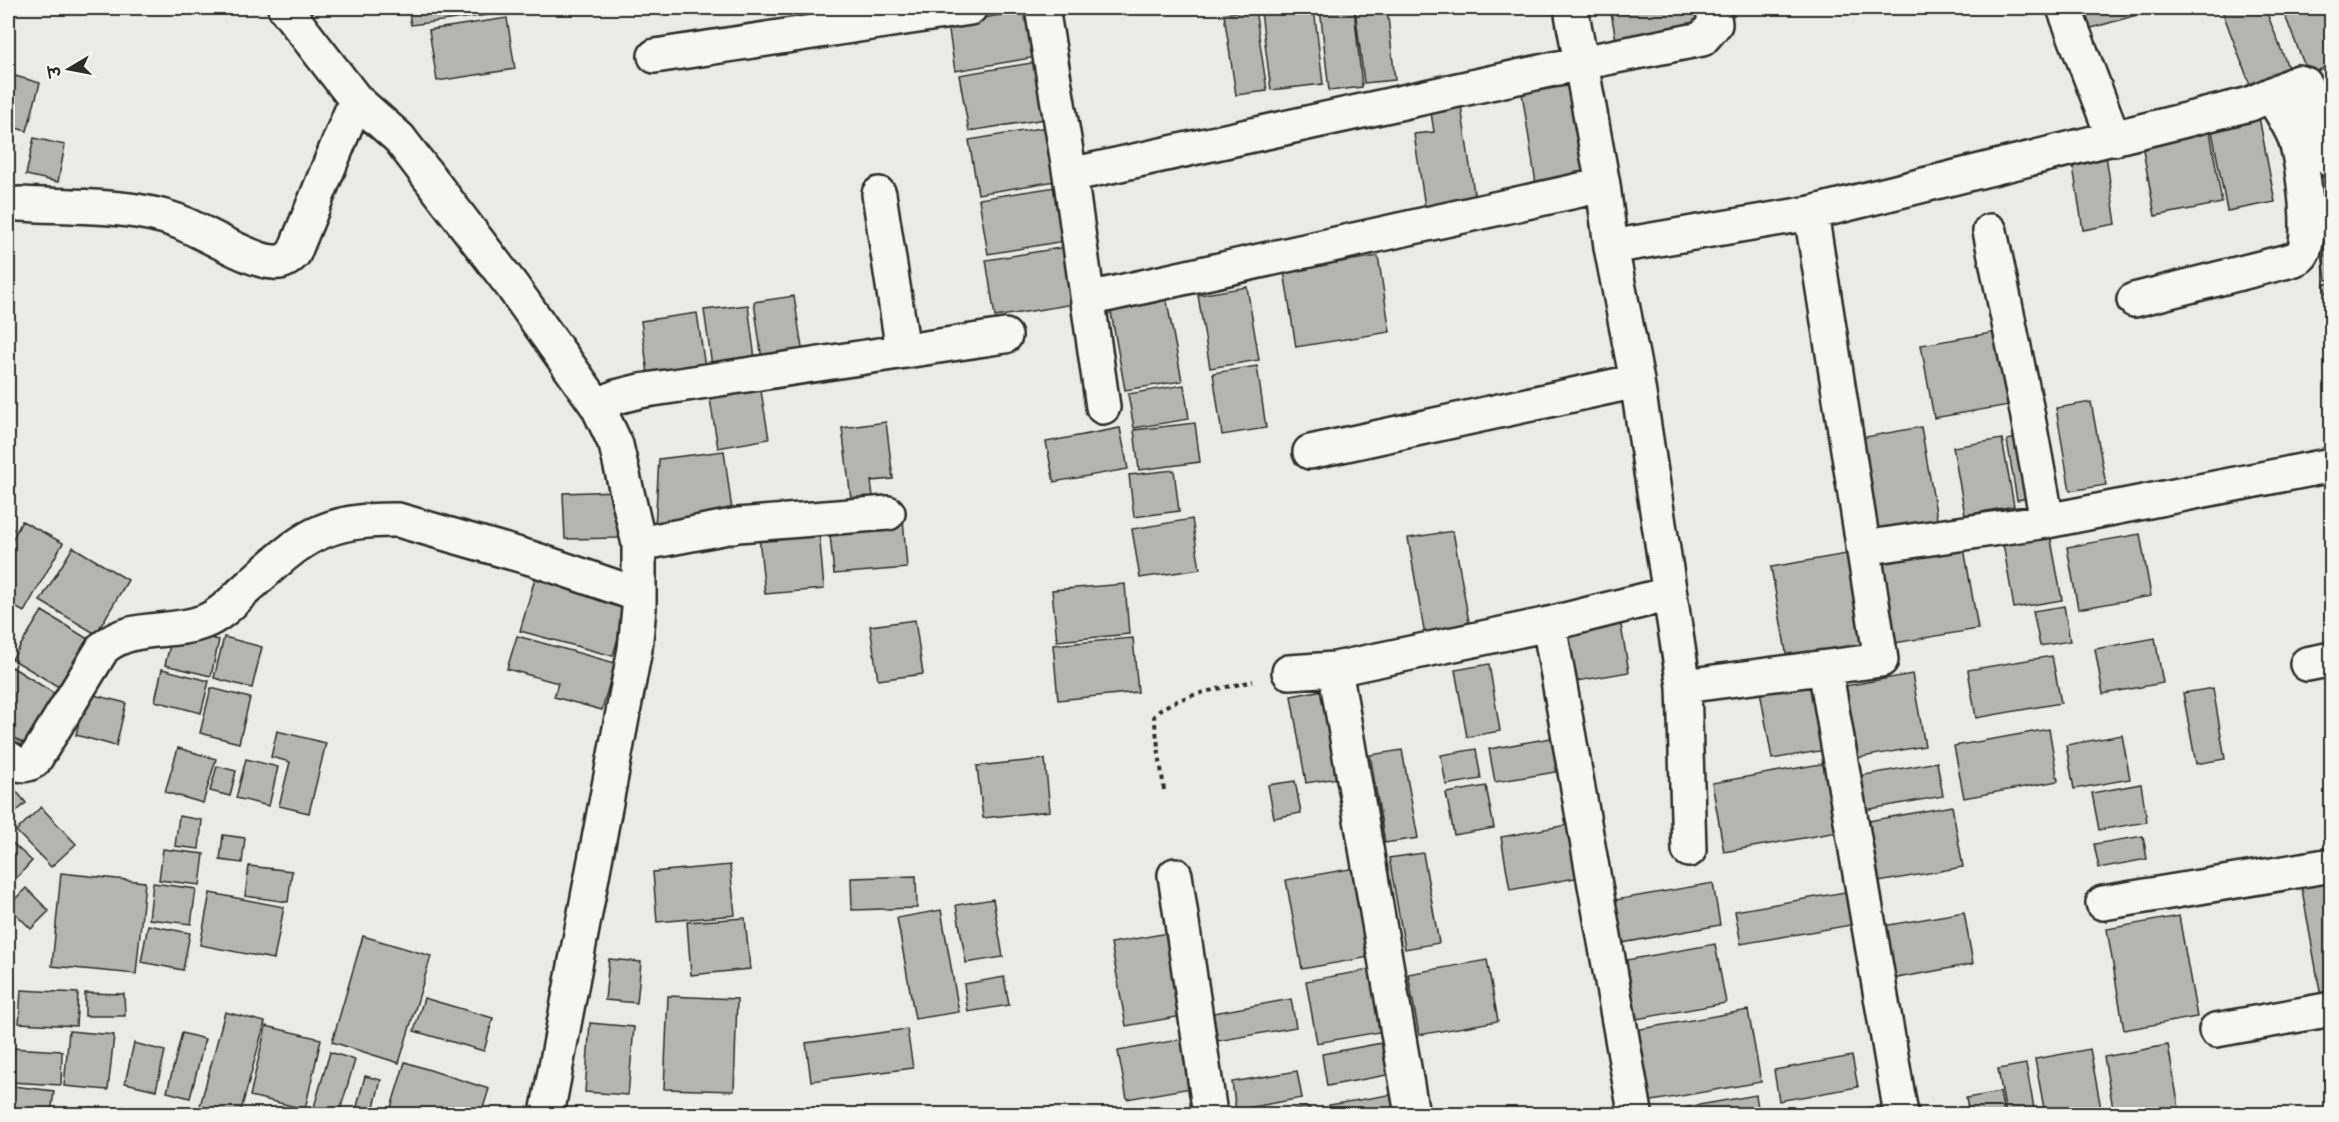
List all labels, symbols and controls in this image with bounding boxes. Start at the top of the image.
north arrow [39,39,99,99]
text: उ [43,63,66,81]

